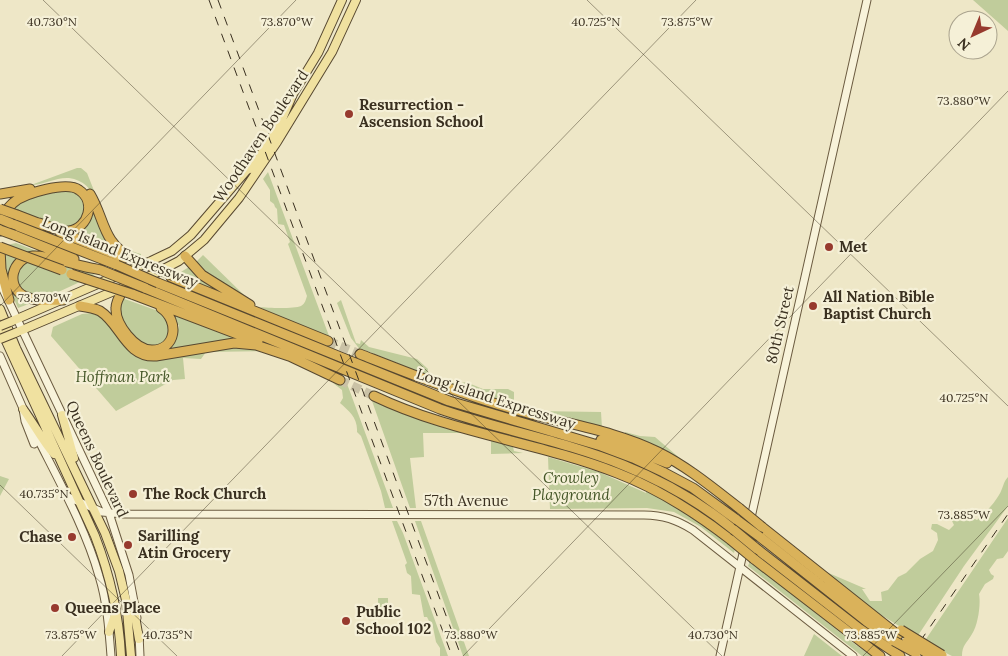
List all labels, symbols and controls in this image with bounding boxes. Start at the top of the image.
north arrow [948,10,998,60]
text: 40.730°N [27,14,77,29]
text: 73.870°W [261,14,314,29]
text: 40.725°N [572,14,620,29]
text: 73.875°W [662,14,713,29]
text: N [954,34,974,55]
street label: Woodhaven Boulevard [209,66,312,206]
text: 73.880°W [938,93,992,108]
place label: Resurrection - Ascension School [359,95,484,131]
marker: Resurrection - Ascension School [343,108,355,120]
street label: Long Island Expressway [39,212,201,292]
place label: Met [839,237,868,256]
marker: Met [823,241,835,253]
street label: 80th Street [761,284,798,366]
place label: All Nation Bible Baptist Church [823,287,934,323]
text: 73.870°W [18,290,71,305]
marker: All Nation Bible Baptist Church [807,300,819,312]
street label: Long Island Expressway [414,364,578,433]
park label: Hoffman Park [76,367,171,386]
text: 40.725°N [940,390,988,405]
street label: Queens Boulevard [62,397,133,520]
park label: Crowley Playground [532,468,611,504]
place label: The Rock Church [143,484,267,503]
text: 40.735°N [19,486,69,501]
marker: The Rock Church [127,488,139,500]
street label: 57th Avenue [424,491,508,510]
text: 73.885°W [938,507,991,522]
place label: Sarilling Atin Grocery [138,526,231,562]
place label: Chase [19,527,62,546]
marker: Chase [66,531,78,543]
marker: Sarilling Atin Grocery [122,539,134,551]
place label: Queens Place [65,598,161,617]
marker: Queens Place [49,602,61,614]
place label: Public School 102 [356,602,431,638]
marker: Public School 102 [340,615,352,627]
text: 73.875°W [46,627,97,642]
text: 40.735°N [143,627,193,642]
text: 73.880°W [445,627,499,642]
text: 40.730°N [688,627,738,642]
text: 73.885°W [845,627,898,642]

